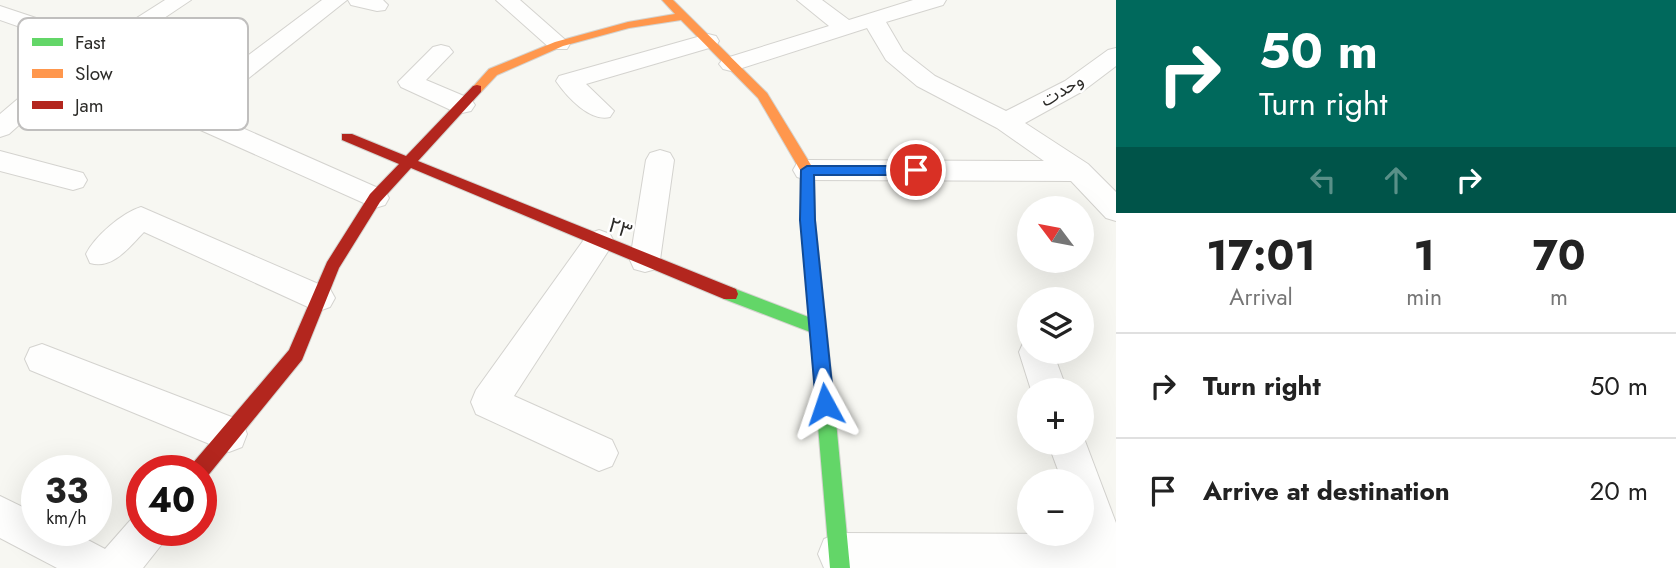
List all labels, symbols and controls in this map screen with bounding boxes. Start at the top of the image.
text: 50 m [1259,16,1378,86]
legend [18,18,248,130]
icon: right [1144,28,1235,119]
text: Fast [75,29,106,56]
text: Slow [75,60,113,87]
street label: وحدت [1036,67,1088,113]
text: Turn right [1259,81,1388,127]
text: Jam [72,92,104,119]
pin [886,140,946,200]
icon: arrive [897,151,935,189]
icon: left [1304,161,1342,199]
icon: ahead [1377,161,1415,199]
icon: right [1450,161,1488,199]
north arrow [1017,196,1094,273]
map controls [1017,196,1094,546]
street label: ۲۳ [603,210,637,246]
text: 17:01 [1206,225,1316,286]
text: 1 [1413,225,1435,286]
text: 70 [1533,225,1586,286]
text: Arrival [1229,280,1293,314]
text: min [1406,280,1442,314]
text: m [1550,280,1568,314]
button: layers [1017,287,1094,364]
position arrow [788,367,862,441]
icon: right [1144,367,1182,405]
text: Turn right [1203,367,1321,405]
text: 50 m [1590,367,1648,405]
button: + [1017,378,1094,455]
speed limit sign: 40 [126,455,217,546]
text: 33 [45,466,88,516]
button: − [1017,469,1094,546]
icon: arrive [1144,472,1182,510]
text: Arrive at destination [1203,472,1450,510]
text: 20 m [1590,472,1648,510]
text: km/h [46,505,87,531]

